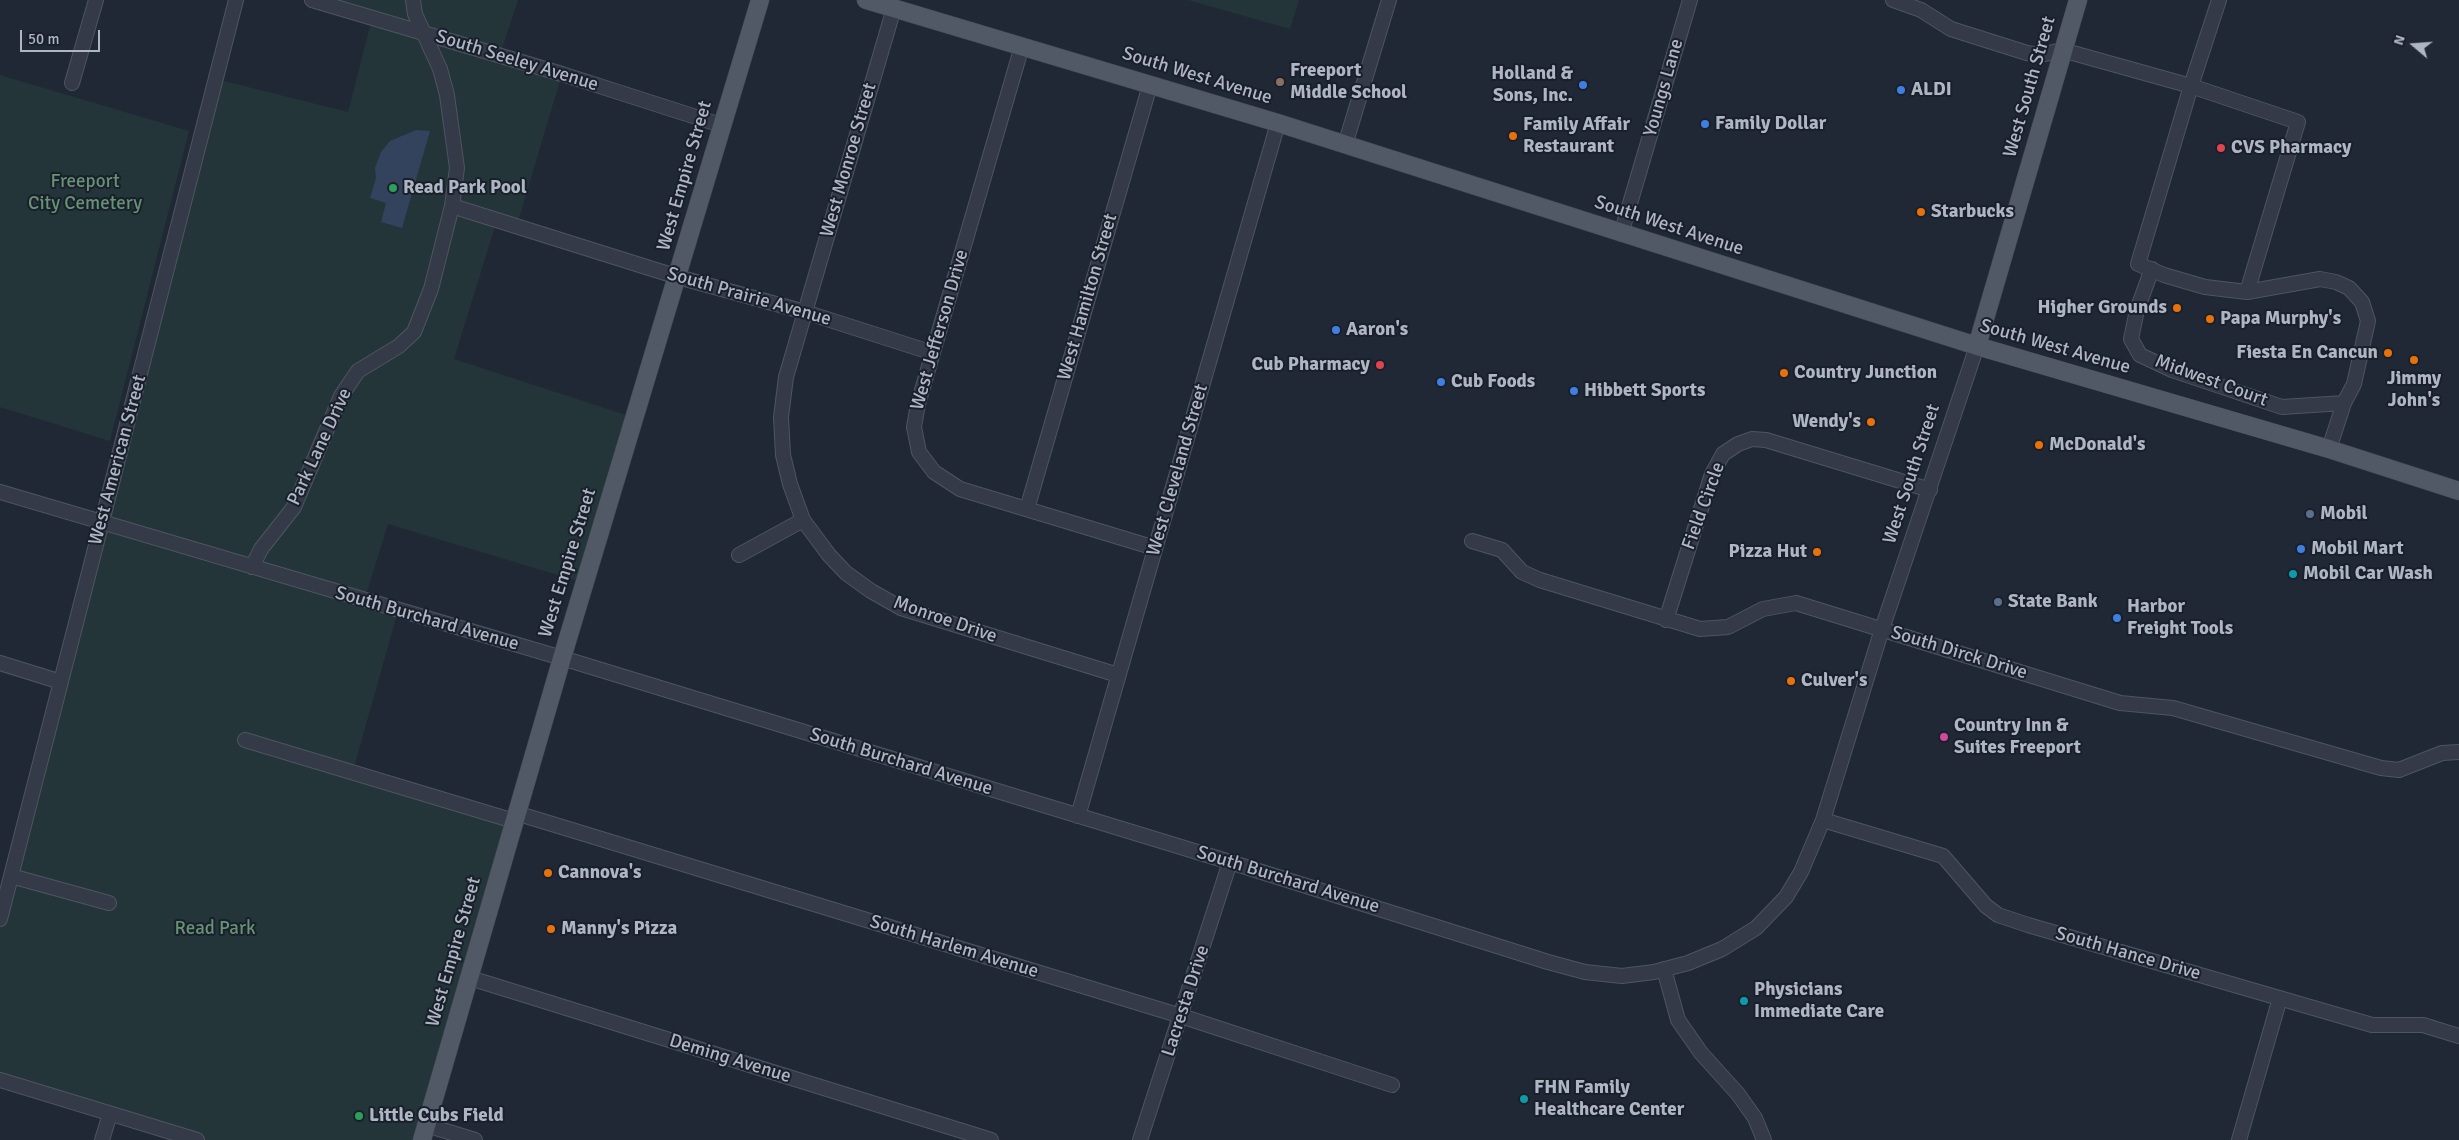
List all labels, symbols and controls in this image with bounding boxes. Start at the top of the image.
street label: West South Street [1999,14,2061,160]
scale bar [22,20,102,52]
north arrow [2389,20,2439,70]
street label: South Seeley Avenue [433,25,601,97]
text: 50 m [28,30,59,48]
text: N [2390,33,2409,47]
street label: Youngs Lane [1639,36,1689,140]
street label: South West Avenue [1119,42,1275,110]
place label: Freeport Middle School [1290,60,1407,104]
place label: Holland & Sons, Inc. [1491,63,1573,107]
marker: Freeport Middle School [1274,76,1286,88]
marker: Holland & Sons, Inc. [1577,79,1589,91]
place label: ALDI [1911,79,1952,101]
street label: West Monroe Street [816,80,882,240]
marker: ALDI [1895,84,1907,96]
street label: West Empire Street [653,98,717,254]
place label: Family Dollar [1715,113,1826,135]
place label: Family Affair Restaurant [1523,114,1630,158]
marker: Family Dollar [1699,118,1711,130]
marker: Family Affair Restaurant [1507,130,1519,142]
place label: CVS Pharmacy [2231,137,2351,159]
marker: CVS Pharmacy [2215,142,2227,154]
park label: Freeport City Cemetery [28,171,142,215]
place label: Read Park Pool [403,177,527,199]
marker: Read Park Pool [387,182,399,194]
street label: South West Avenue [1592,191,1746,261]
place label: Starbucks [1931,201,2014,223]
marker: Starbucks [1915,206,1927,218]
street label: West Hamilton Street [1053,211,1123,383]
street label: West Jefferson Drive [906,247,974,413]
street label: South Prairie Avenue [664,263,834,331]
place label: Higher Grounds [2038,297,2167,319]
marker: Higher Grounds [2171,302,2183,314]
place label: Papa Murphy's [2220,308,2341,330]
marker: Papa Murphy's [2204,313,2216,325]
street label: South West Avenue [1977,315,2133,379]
place label: Aaron's [1346,319,1408,341]
marker: Aaron's [1330,324,1342,336]
place label: Fiesta En Cancun [2236,342,2378,364]
marker: Fiesta En Cancun [2382,347,2394,359]
street label: Midwest Court [2152,350,2270,412]
place label: Cub Pharmacy [1251,354,1370,376]
marker: Jimmy John's [2408,354,2420,366]
marker: Cub Pharmacy [1374,359,1386,371]
place label: Country Junction [1794,362,1937,384]
marker: Country Junction [1778,367,1790,379]
place label: Jimmy John's [2387,368,2441,412]
place label: Cub Foods [1451,371,1535,393]
street label: West American Street [84,372,152,548]
marker: Cub Foods [1435,376,1447,388]
place label: Hibbett Sports [1584,380,1705,402]
street label: West Cleveland Street [1143,382,1213,558]
street label: Park Lane Drive [283,385,357,509]
marker: Hibbett Sports [1568,385,1580,397]
street label: West South Street [1879,401,1945,547]
place label: Wendy's [1792,411,1861,433]
marker: Wendy's [1865,416,1877,428]
place label: McDonald's [2049,434,2145,456]
marker: McDonald's [2033,439,2045,451]
street label: Field Circle [1678,459,1730,553]
street label: West Empire Street [534,486,602,640]
place label: Mobil [2320,503,2368,525]
marker: Mobil [2304,508,2316,520]
place label: Mobil Mart [2311,538,2404,560]
place label: Pizza Hut [1729,541,1807,563]
marker: Mobil Mart [2295,543,2307,555]
marker: Pizza Hut [1811,546,1823,558]
place label: Mobil Car Wash [2303,563,2433,585]
marker: Mobil Car Wash [2287,568,2299,580]
street label: South Burchard Avenue [333,582,521,656]
place label: State Bank [2008,591,2098,613]
street label: Monroe Drive [890,592,1000,648]
marker: State Bank [1992,596,2004,608]
place label: Harbor Freight Tools [2127,596,2233,640]
marker: Harbor Freight Tools [2111,612,2123,624]
street label: South Dirck Drive [1888,621,2030,685]
place label: Culver's [1801,670,1867,692]
marker: Culver's [1785,675,1797,687]
place label: Country Inn & Suites Freeport [1954,715,2081,759]
street label: South Burchard Avenue [807,723,995,801]
marker: Country Inn & Suites Freeport [1938,731,1950,743]
street label: South Burchard Avenue [1194,841,1382,919]
place label: Cannova's [558,862,641,884]
marker: Cannova's [542,867,554,879]
street label: West Empire Street [422,874,486,1030]
street label: South Harlem Avenue [867,911,1041,983]
park label: Read Park [175,918,255,940]
place label: Manny's Pizza [561,918,677,940]
street label: South Hance Drive [2053,922,2203,986]
marker: Manny's Pizza [545,923,557,935]
street label: Lacresta Drive [1157,942,1215,1060]
place label: Physicians Immediate Care [1754,979,1884,1023]
marker: Physicians Immediate Care [1738,995,1750,1007]
street label: Deming Avenue [666,1030,794,1088]
place label: FHN Family Healthcare Center [1534,1077,1684,1121]
marker: FHN Family Healthcare Center [1518,1093,1530,1105]
place label: Little Cubs Field [369,1105,504,1127]
marker: Little Cubs Field [353,1110,365,1122]

